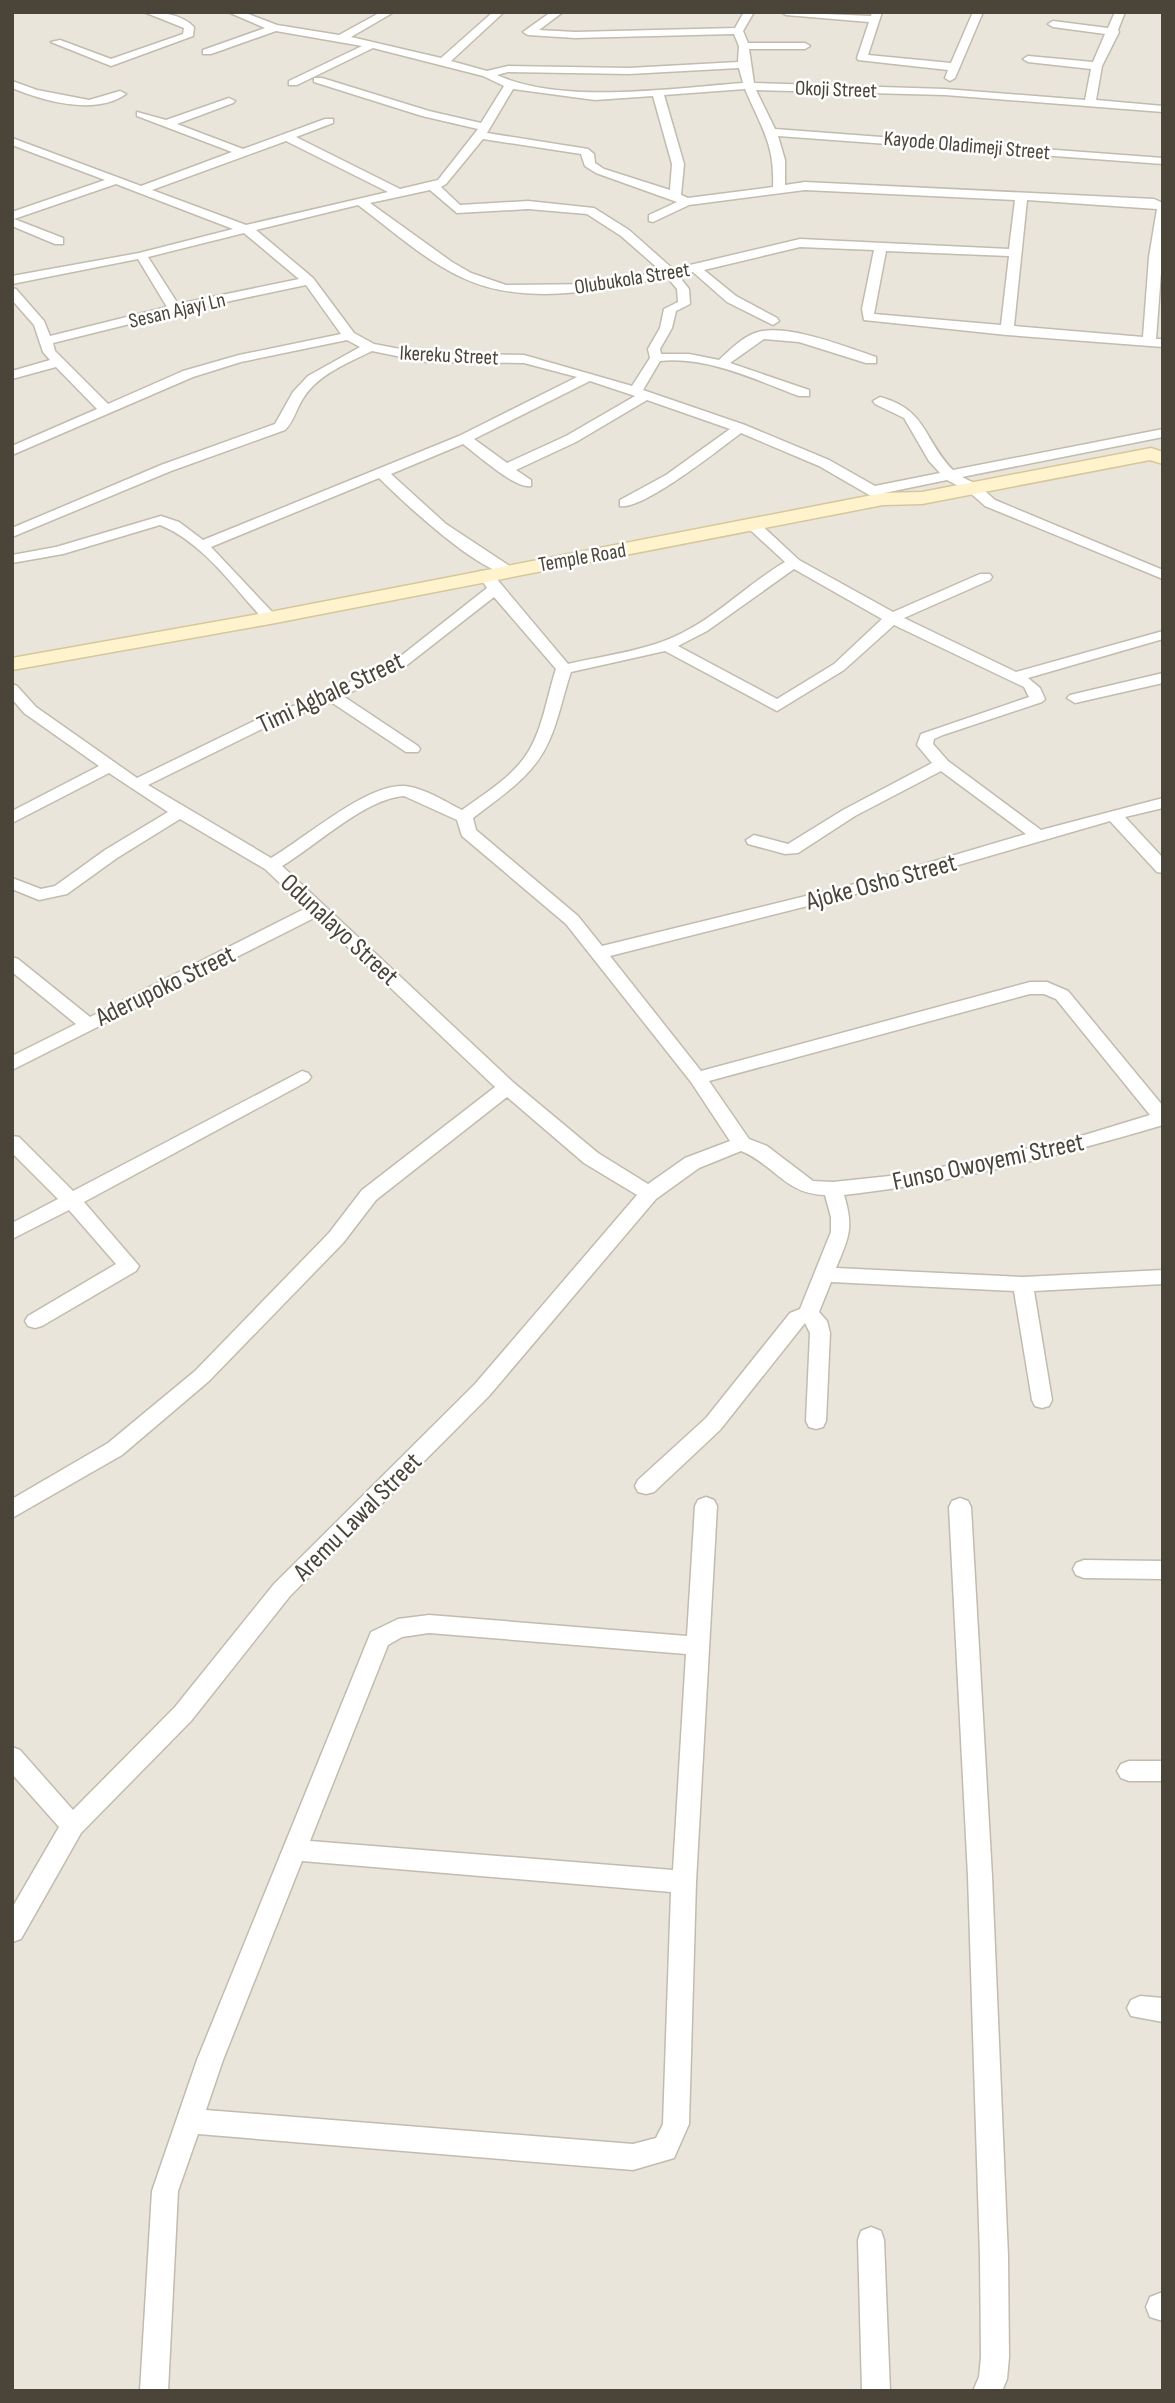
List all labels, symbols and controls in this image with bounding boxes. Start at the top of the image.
street label: Okoji Street [795,76,877,103]
street label: Kayode Oladimeji Street [883,126,1051,165]
street label: Olubukola Street [573,257,692,300]
street label: Sesan Ajayi Ln [126,287,228,334]
street label: Ikereku Street [399,340,499,371]
street label: Temple Road [536,538,628,577]
street label: Timi Agbale Street [252,646,409,741]
street label: Ajoke Osho Street [802,847,960,918]
street label: Odunalayo Street [274,868,404,993]
street label: Aderupoko Street [90,939,240,1034]
street label: Funso Owoyemi Street [890,1127,1087,1198]
street label: Aremu Lawal Street [287,1447,429,1588]

